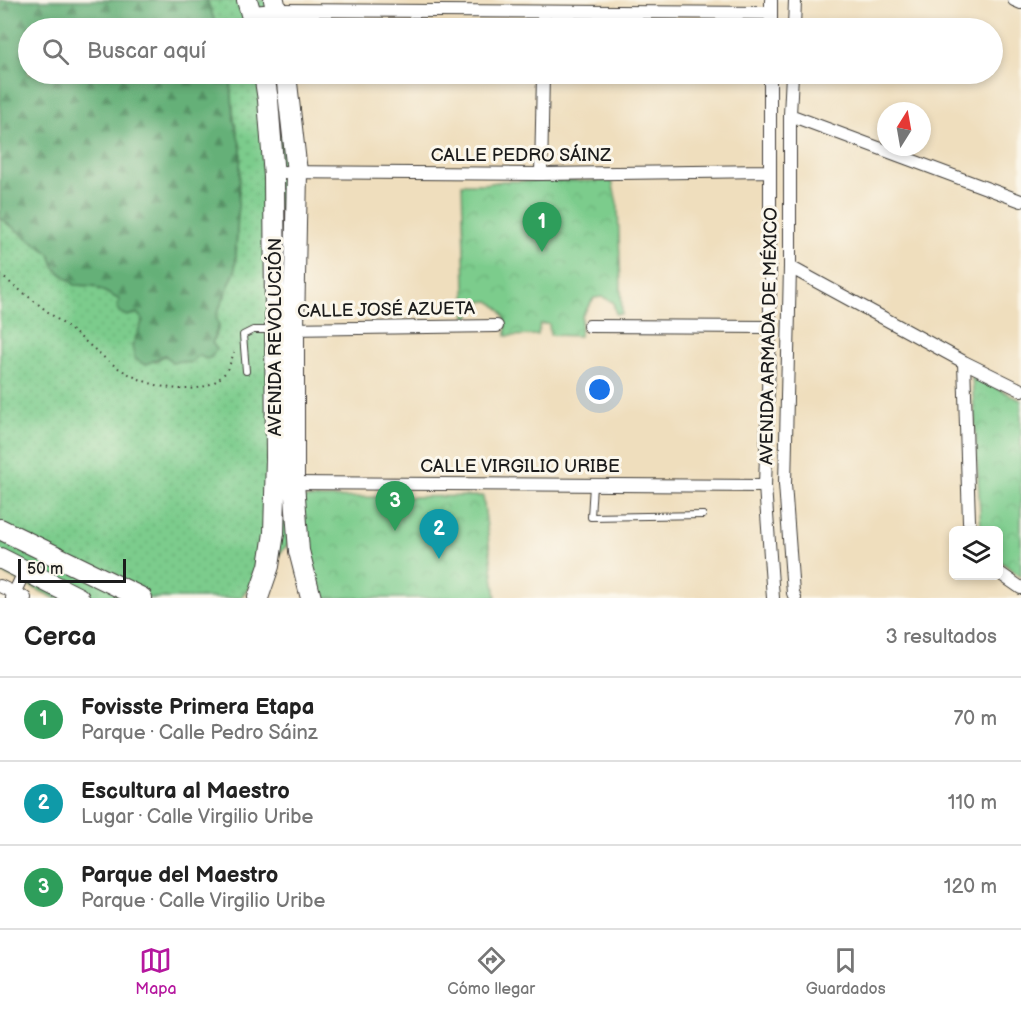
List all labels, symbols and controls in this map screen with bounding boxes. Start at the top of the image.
search box [18,18,1003,84]
icon: search [39,35,72,68]
text: Buscar aquí [87,38,206,65]
north arrow [877,102,931,156]
street label: CALLE PEDRO SÁINZ [431,143,611,166]
pin: 1 [522,202,562,252]
street label: AVENIDA ARMADA DE MÉXICO [754,207,782,465]
street label: AVENIDA REVOLUCIÓN [263,238,286,436]
street label: CALLE JOSÉ AZUETA [297,296,475,322]
your location [585,375,614,404]
street label: CALLE VIRGILIO URIBE [420,456,620,477]
pin: 3 [376,482,414,531]
pin: 2 [420,510,458,559]
map controls [949,526,1003,580]
button: layers [949,526,1003,580]
scale bar [18,556,126,584]
text: 50 m [27,560,63,579]
text: Cerca [24,622,96,653]
text: 3 resultados [886,625,997,649]
text: Fovisste Primera Etapa [81,694,314,721]
text: 1 [39,707,48,731]
text: 70 m [953,707,997,731]
text: Parque · Calle Pedro Sáinz [81,721,317,745]
text: Escultura al Maestro [81,778,290,805]
text: 2 [38,791,49,815]
text: 110 m [948,791,997,815]
text: Lugar · Calle Virgilio Uribe [81,805,313,829]
text: Parque del Maestro [81,862,278,889]
text: 3 [38,875,49,899]
text: 120 m [944,875,997,899]
text: Parque · Calle Virgilio Uribe [81,889,325,913]
tab: Mapa [135,944,177,999]
tab: Cómo llegar [447,944,535,999]
tab: Guardados [806,944,886,999]

